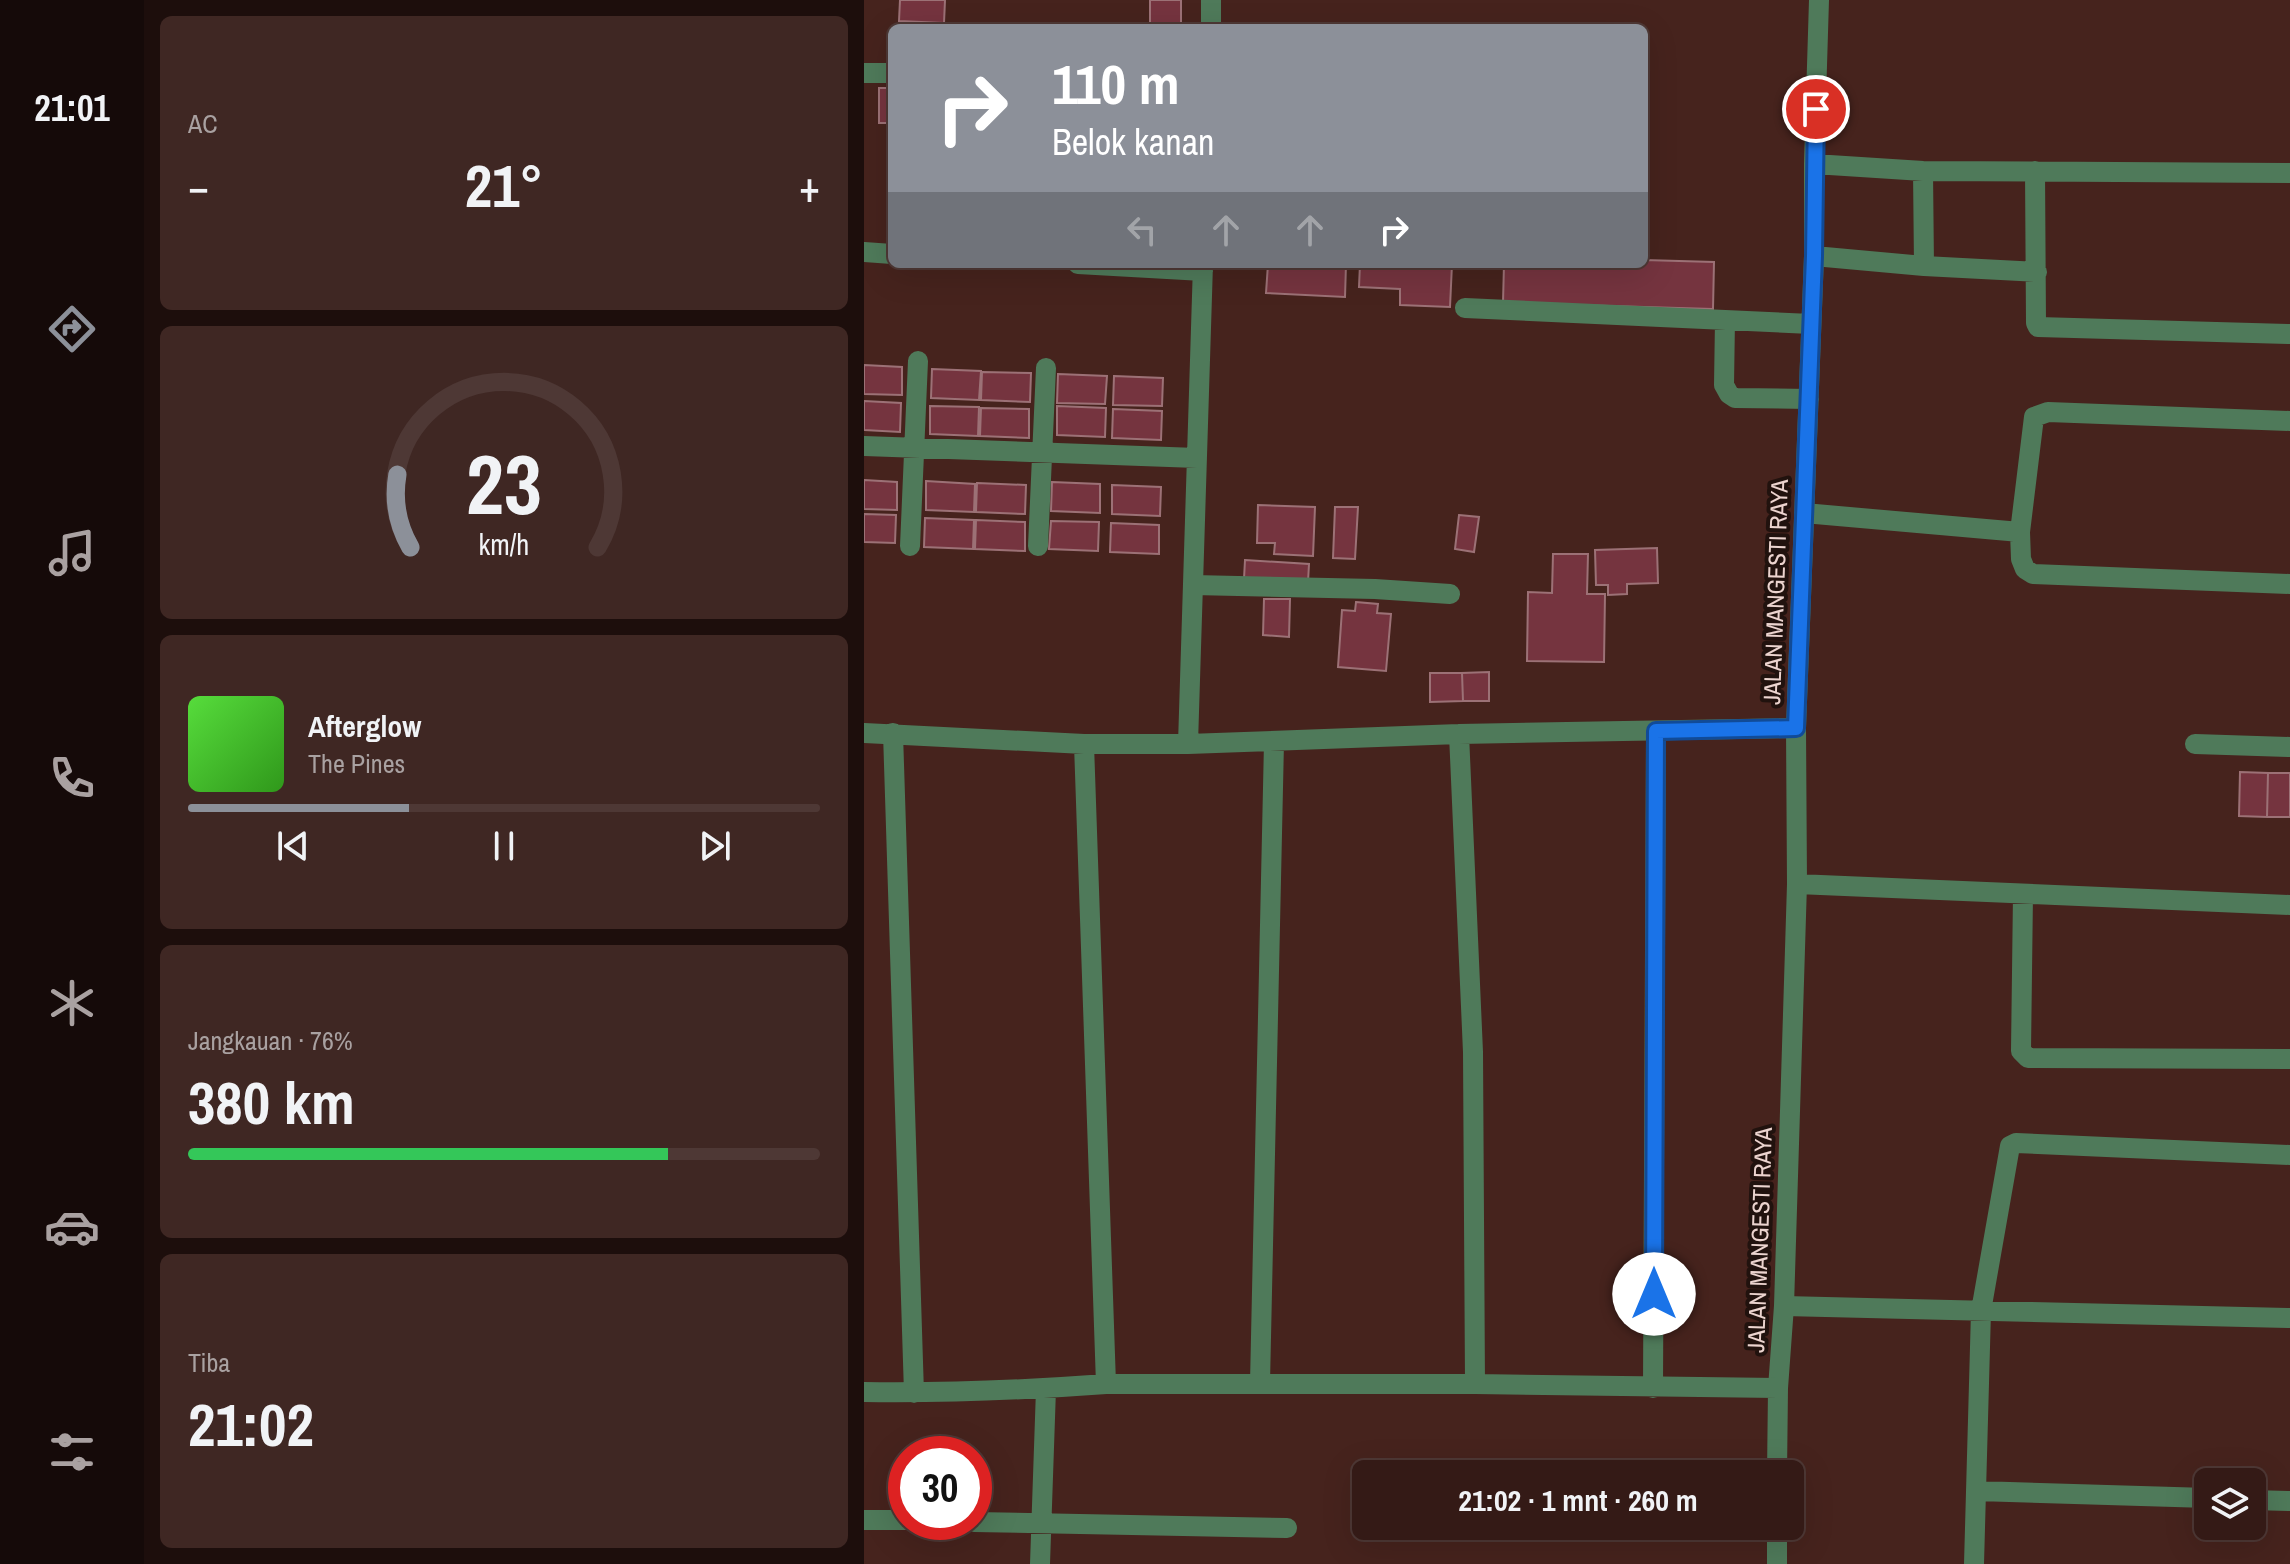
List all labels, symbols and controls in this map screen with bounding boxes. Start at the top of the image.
text: 110 m [1052,46,1180,121]
icon: right [920,56,1024,160]
pin [1782,75,1850,143]
text: 21:01 [34,84,110,132]
icon: arrive [1794,87,1838,131]
text: AC [188,106,218,141]
text: Belok kanan [1052,118,1214,166]
text: 21° [465,145,543,226]
text: − [188,156,209,216]
text: + [799,156,820,216]
icon: left [1120,208,1164,252]
icon: ahead [1204,208,1248,252]
icon: ahead [1288,208,1332,252]
icon: right [1372,208,1416,252]
icon: directions [44,301,100,357]
text: 23 [466,428,542,540]
street label: JALAN MANGESTI RAYA [1755,478,1795,705]
icon: music [44,525,100,581]
text: km/h [479,526,529,565]
text: Afterglow [308,706,421,746]
text: The Pines [308,746,405,781]
icon: phone [44,750,100,806]
icon: previous [271,824,315,868]
icon: pause [482,824,526,868]
icon: next [693,824,737,868]
icon: climate [44,975,100,1031]
text: Jangkauan · 76% [188,1023,353,1058]
text: 380 km [188,1062,355,1143]
street label: JALAN MANGESTI RAYA [1739,1126,1779,1353]
icon: car [44,1199,100,1255]
position arrow [1612,1252,1696,1336]
text: Tiba [188,1345,230,1380]
text: 21:02 [188,1384,314,1465]
icon: filters [44,1424,100,1480]
speed limit sign: 30 [888,1436,992,1540]
map controls [2194,1468,2266,1540]
button: layers [2194,1468,2266,1540]
text: 21:02 · 1 mnt · 260 m [1458,1480,1698,1520]

